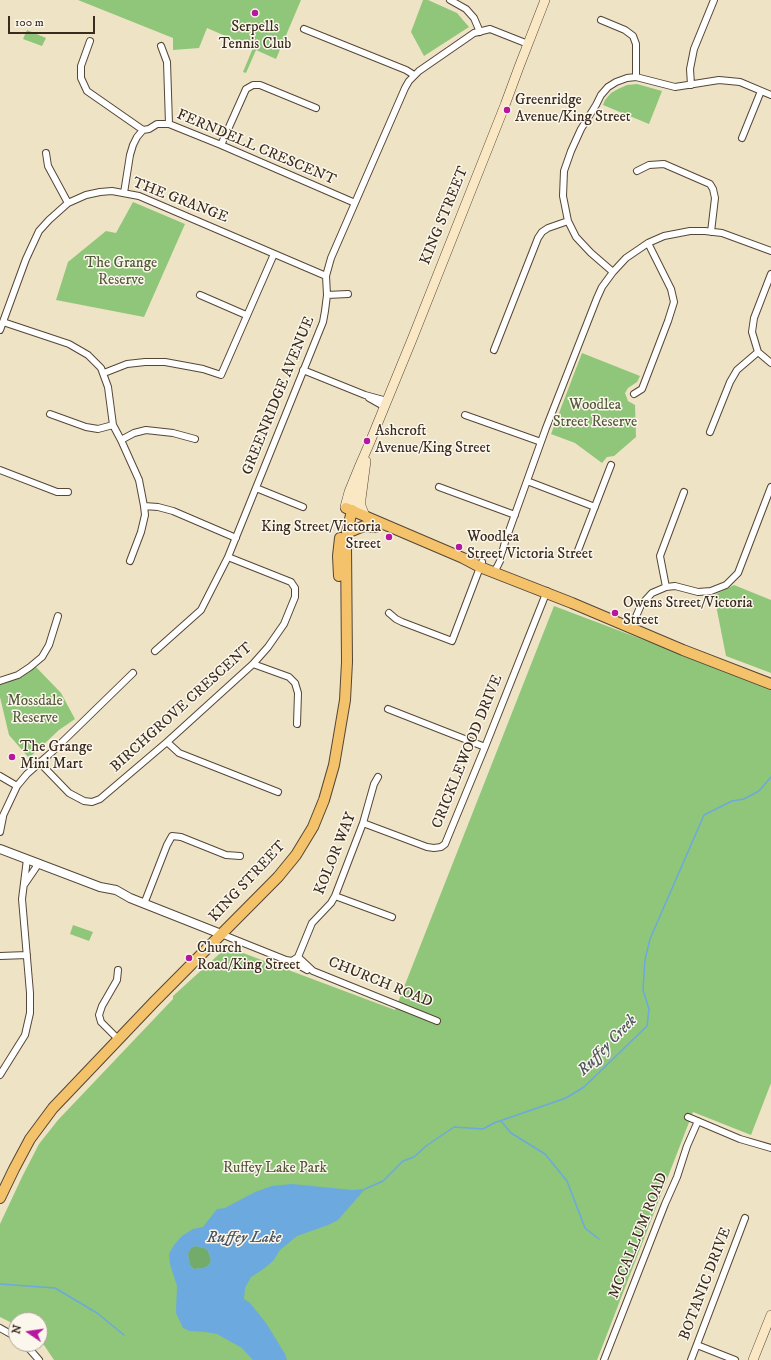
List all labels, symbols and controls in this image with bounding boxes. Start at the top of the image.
scale bar [10,8,97,34]
marker: Serpells Tennis Club [250,8,260,18]
text: 100 m [15,15,44,30]
place label: Serpells Tennis Club [219,19,291,54]
place label: Greenridge Avenue/King Street [515,92,631,127]
marker: Greenridge Avenue/King Street [502,105,512,115]
street label: FERNDELL CRESCENT [174,106,338,190]
street label: KING STREET [417,164,473,268]
street label: THE GRANGE [130,174,230,228]
park label: The Grange Reserve [85,255,157,290]
street label: GREENRIDGE AVENUE [239,314,319,478]
park label: Woodlea Street Reserve [553,397,637,432]
place label: Ashcroft Avenue/King Street [375,423,491,458]
marker: Ashcroft Avenue/King Street [362,436,372,446]
place label: King Street/Victoria Street [261,519,381,554]
place label: Woodlea Street/Victoria Street [467,529,593,564]
marker: King Street/Victoria Street [384,532,394,542]
marker: Woodlea Street/Victoria Street [454,542,464,552]
place label: Owens Street/Victoria Street [623,595,753,630]
marker: Owens Street/Victoria Street [610,608,620,618]
street label: BIRCHGROVE CRESCENT [107,639,257,777]
street label: CRICKLEWOOD DRIVE [429,672,507,832]
park label: Mossdale Reserve [7,693,63,728]
place label: The Grange Mini Mart [20,739,92,774]
marker: The Grange Mini Mart [7,752,17,762]
street label: KOLOR WAY [311,810,361,898]
street label: KING STREET [206,838,290,926]
place label: Church Road/King Street [197,940,300,975]
marker: Church Road/King Street [184,953,194,963]
street label: CHURCH ROAD [325,954,435,1012]
water label: Ruffey Creek [574,1012,642,1080]
park label: Ruffey Lake Park [223,1160,327,1178]
street label: MCCALLUM ROAD [606,1170,672,1302]
street label: BOTANIC DRIVE [676,1225,736,1343]
water label: Ruffey Lake [207,1229,281,1249]
north arrow [8,1312,48,1352]
text: N [9,1324,25,1336]

